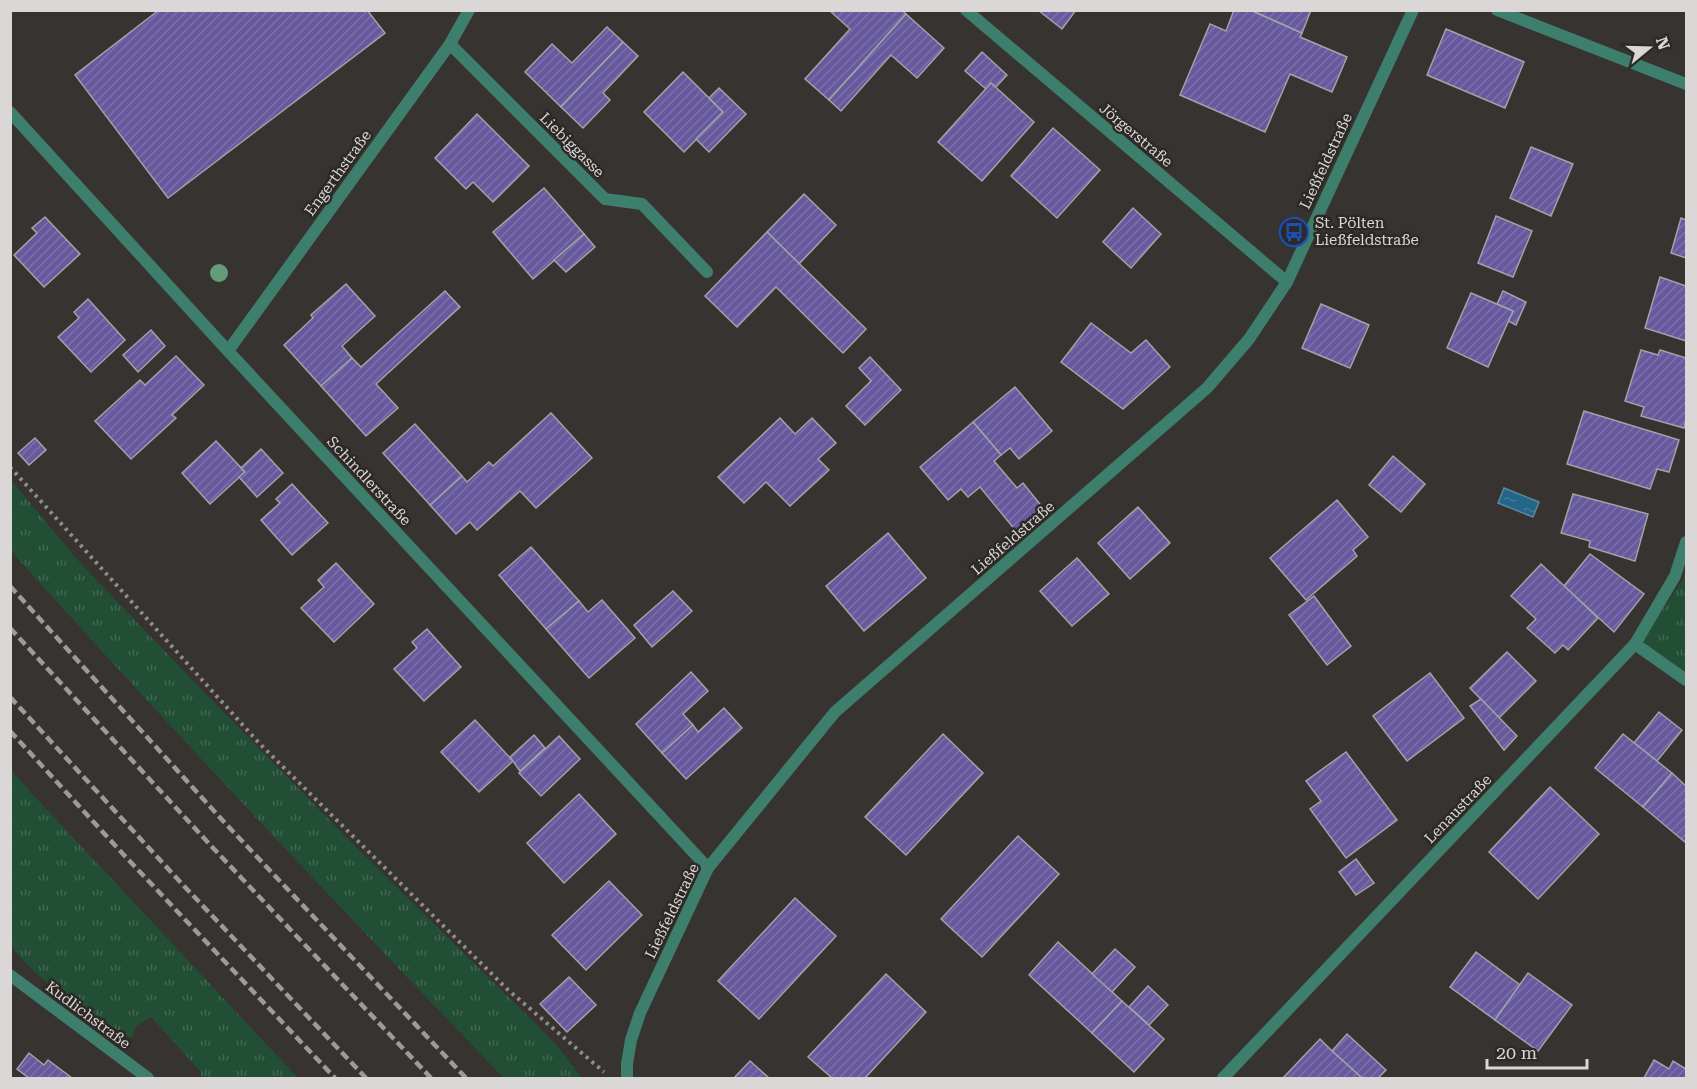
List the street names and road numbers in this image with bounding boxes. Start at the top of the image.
street label: Jörgerstraße [1096,99,1176,171]
street label: Liebiggasse [536,109,608,181]
street label: Ließfeldstraße [1296,110,1356,212]
street label: Engerthstraße [301,127,375,219]
street label: Schindlerstraße [323,433,415,529]
street label: Ließfeldstraße [968,497,1058,579]
street label: Lenaustraße [1421,771,1495,847]
street label: Ließfeldstraße [641,860,703,962]
street label: Kudlichstraße [42,977,134,1053]

